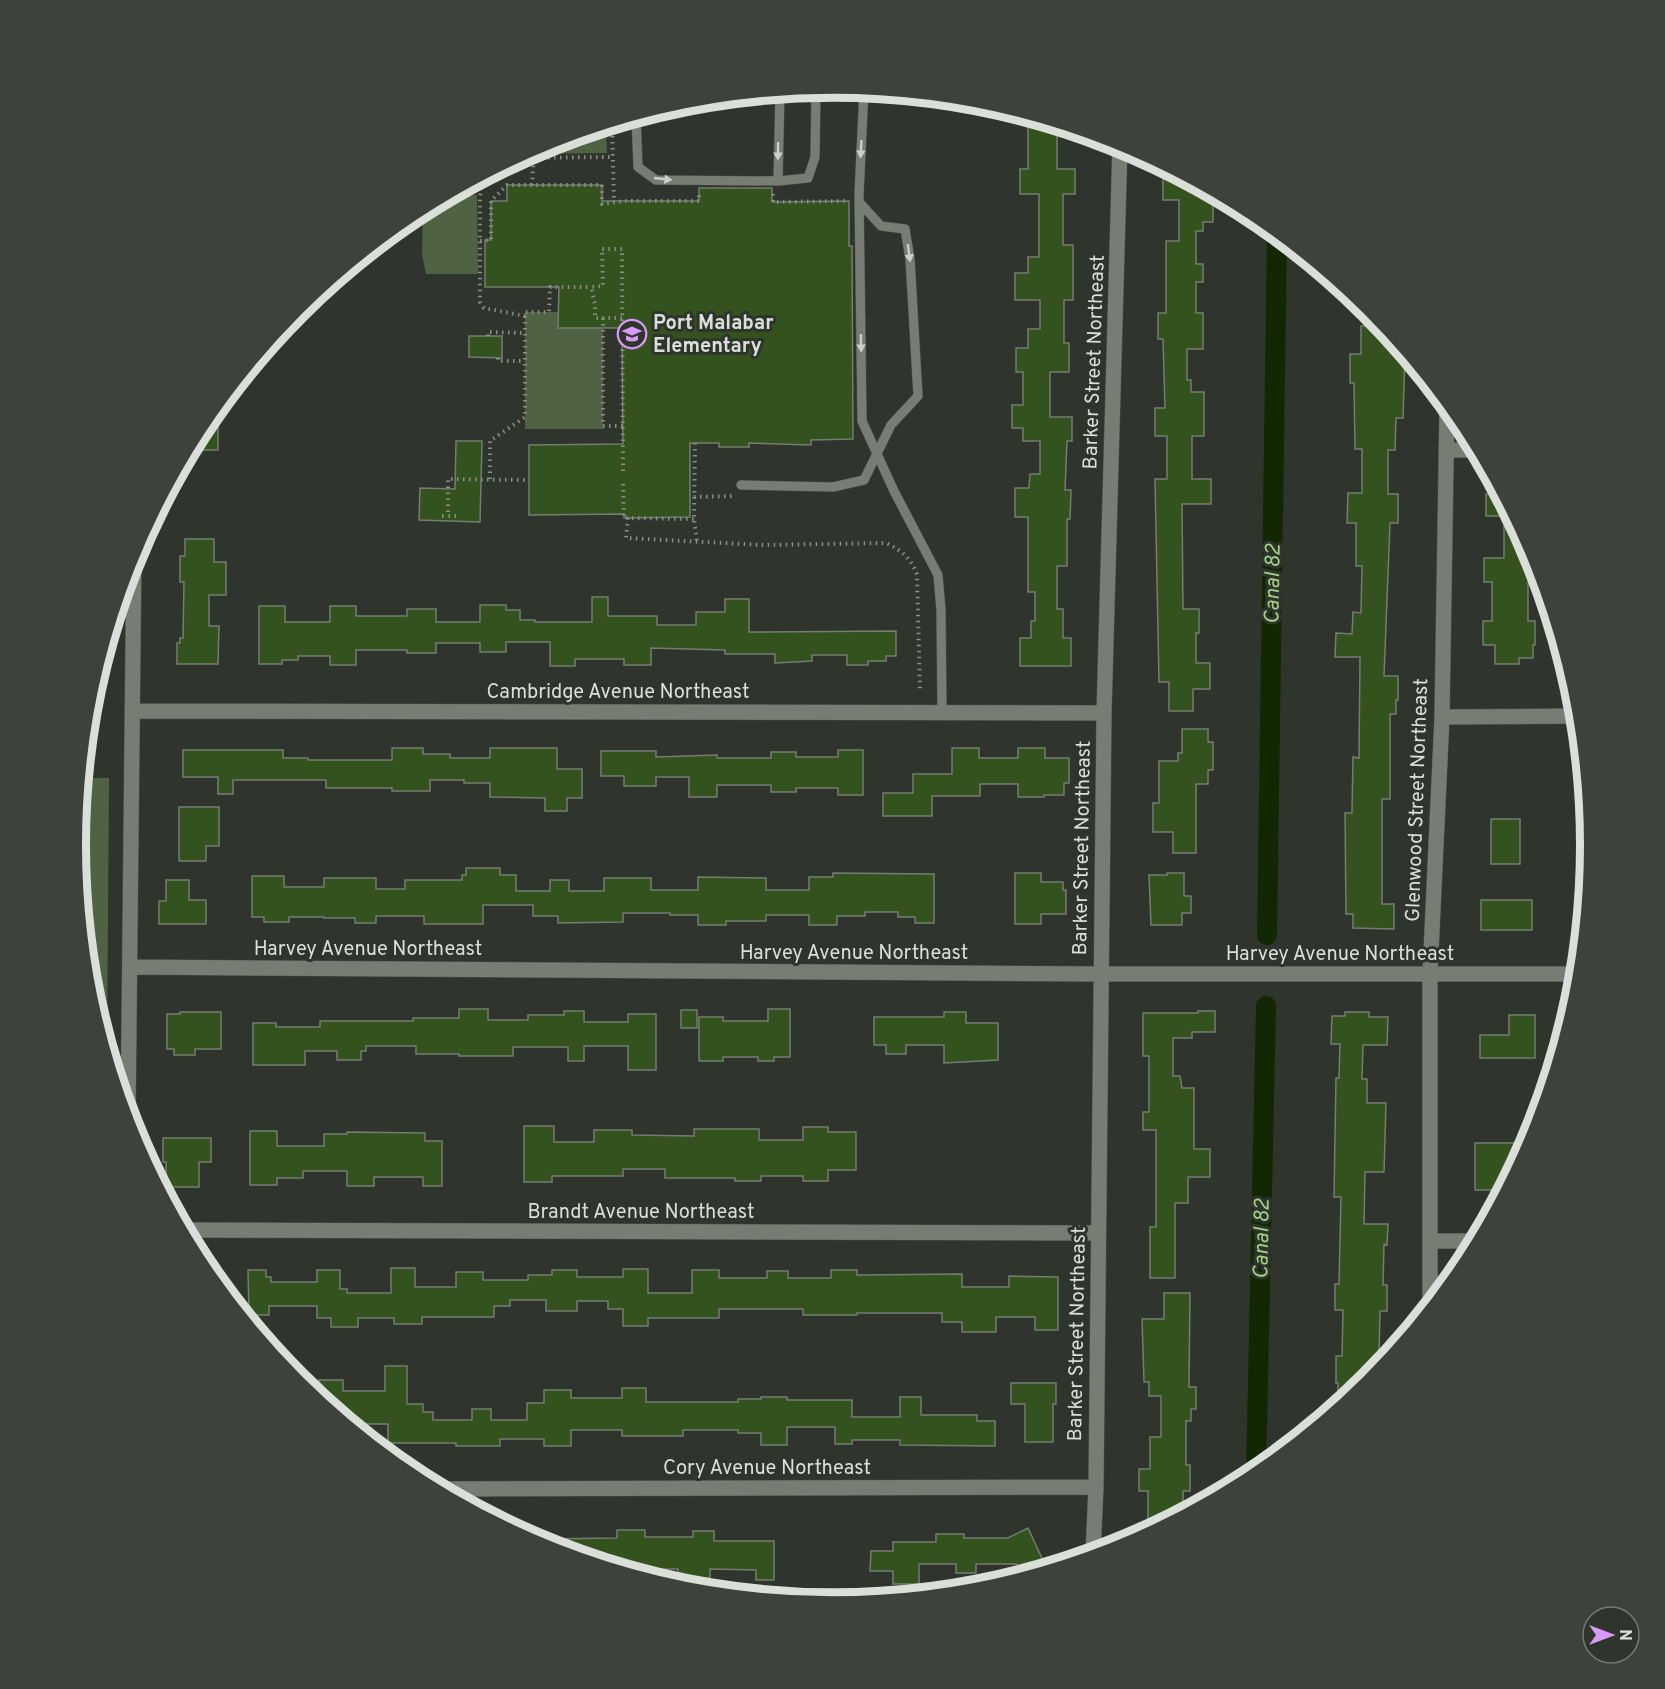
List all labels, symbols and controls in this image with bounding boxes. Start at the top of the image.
one-way arrow [857,139,866,158]
one-way arrow [773,141,783,160]
one-way arrow [654,174,673,184]
one-way arrow [905,243,914,262]
street label: Barker Street Northeast [1078,254,1112,470]
place label: Port Malabar Elementary [653,311,774,360]
school or university icon: Port Malabar Elementary [616,318,648,350]
one-way arrow [856,334,866,353]
water label: Canal 82 [1259,543,1288,624]
street label: Glenwood Street Northeast [1401,678,1435,922]
street label: Cambridge Avenue Northeast [486,680,750,706]
street label: Barker Street Northeast [1068,740,1098,956]
street label: Harvey Avenue Northeast [254,937,482,963]
street label: Harvey Avenue Northeast [740,941,968,967]
street label: Harvey Avenue Northeast [1226,942,1454,968]
water label: Canal 82 [1248,1198,1277,1279]
street label: Brandt Avenue Northeast [527,1200,755,1226]
street label: Barker Street Northeast [1063,1226,1093,1442]
street label: Cory Avenue Northeast [663,1456,871,1482]
north arrow [1581,1605,1641,1665]
text: N [1614,1629,1634,1641]

